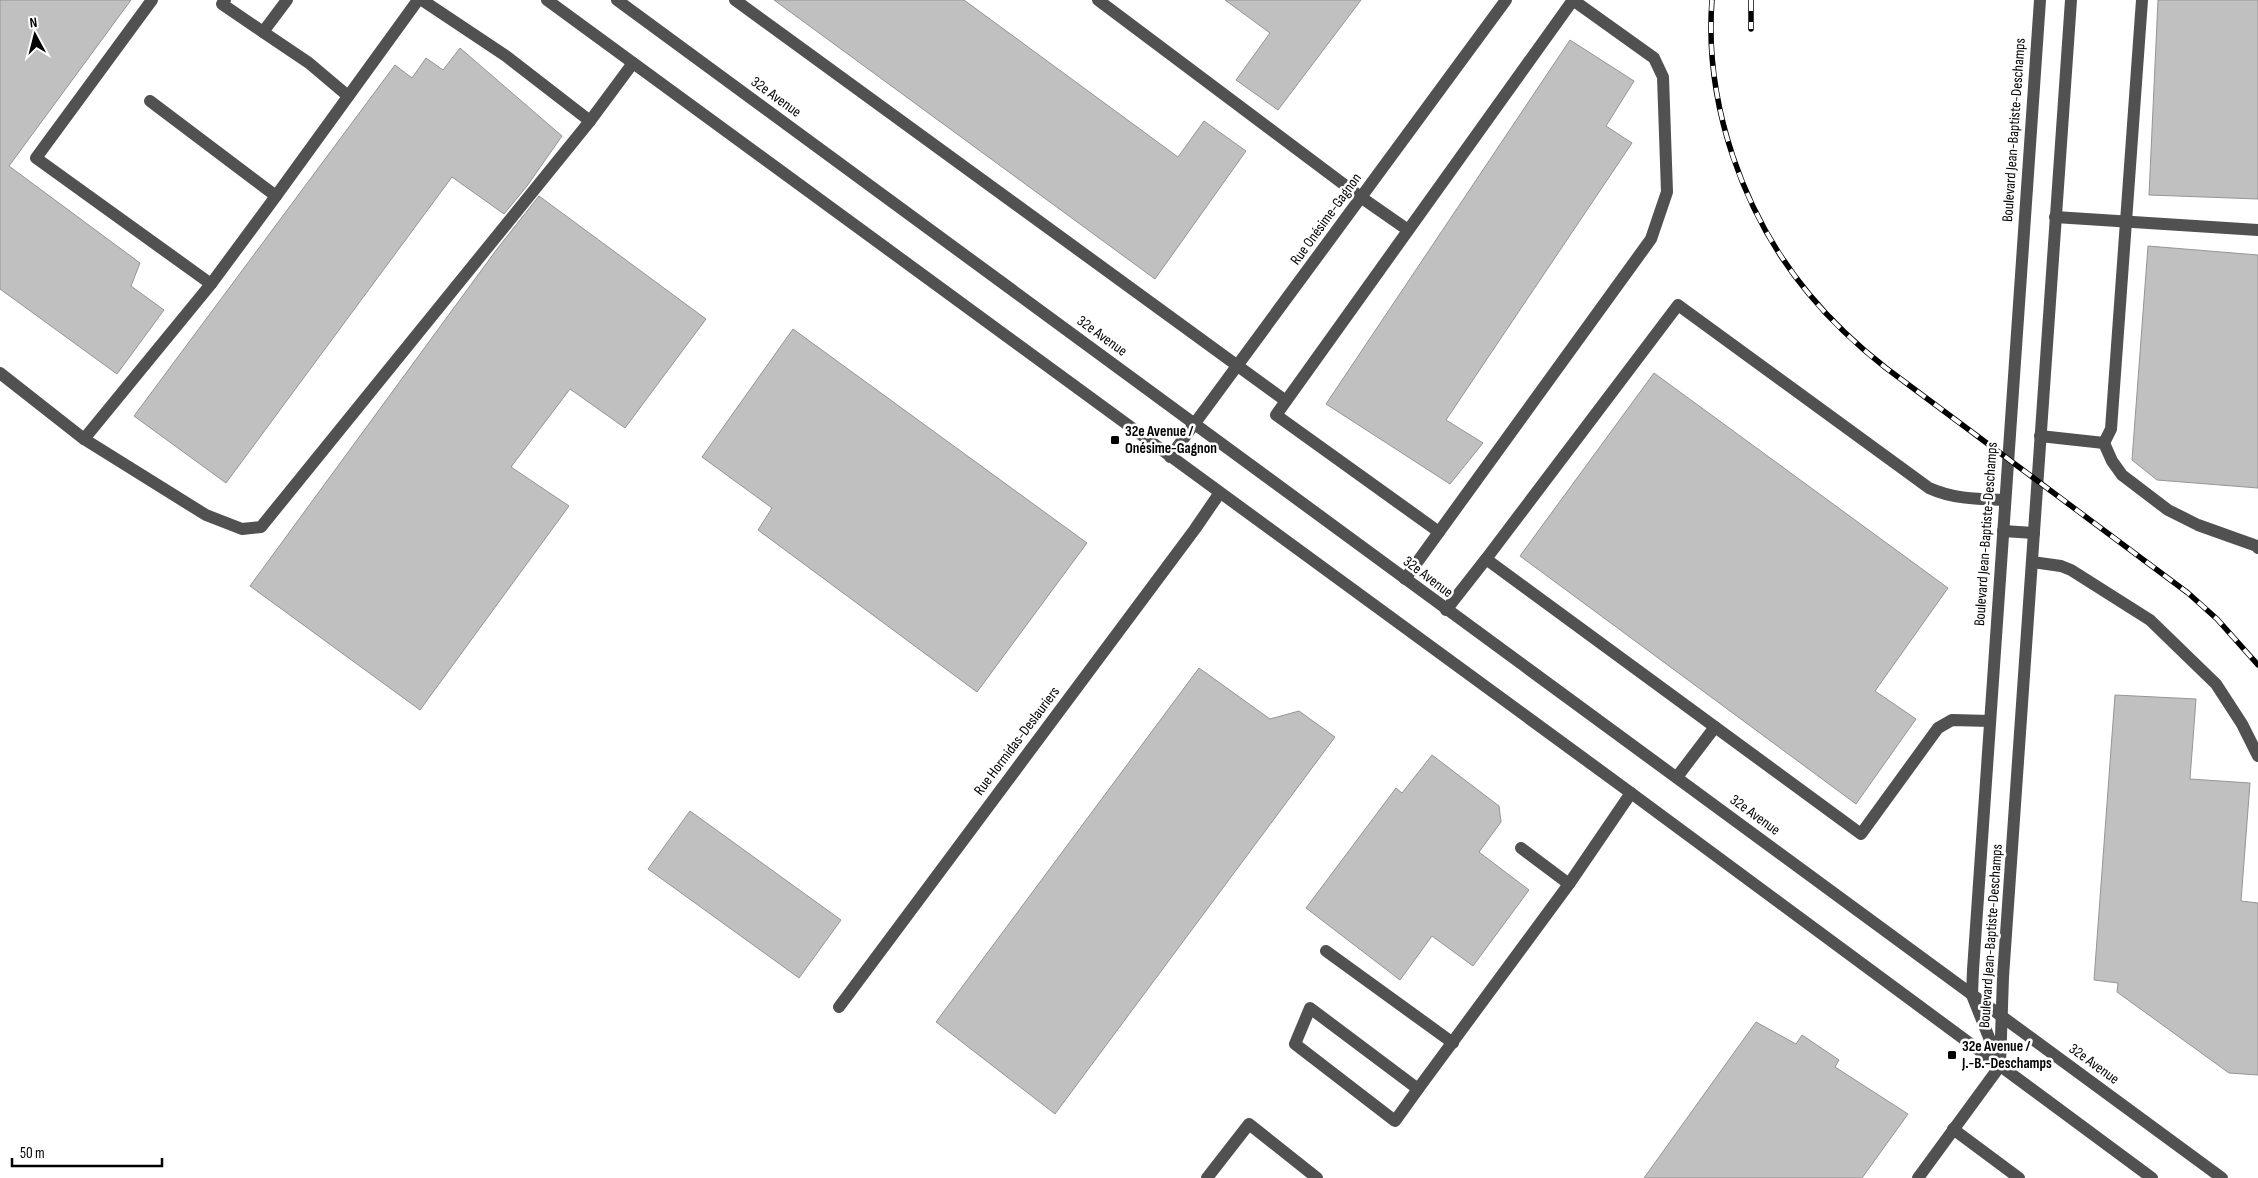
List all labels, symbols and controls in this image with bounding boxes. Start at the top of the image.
north arrow [10,10,60,60]
text: N [29,14,38,31]
street label: Boulevard Jean-Baptiste-Deschamps [1998,37,2030,223]
street label: 32e Avenue [747,72,805,122]
street label: Rue Onésime-Gagnon [1286,169,1366,269]
street label: 32e Avenue [1073,311,1131,361]
place label: 32e Avenue / Onésime-Gagnon [1125,422,1217,458]
marker: 32e Avenue / Onésime-Gagnon [1109,434,1121,446]
street label: Boulevard Jean-Baptiste-Deschamps [1970,441,2002,627]
street label: 32e Avenue [1399,552,1457,602]
street label: Rue Hormidas-Deslauriers [970,683,1064,799]
street label: 32e Avenue [1726,790,1784,840]
street label: Boulevard Jean-Baptiste-Deschamps [1975,843,2007,1029]
place label: 32e Avenue / J.-B.-Deschamps [1961,1037,2052,1073]
street label: 32e Avenue [2065,1039,2123,1089]
marker: 32e Avenue / J.-B.-Deschamps [1946,1049,1958,1061]
scale bar [12,1136,162,1168]
text: 50 m [20,1144,45,1163]

